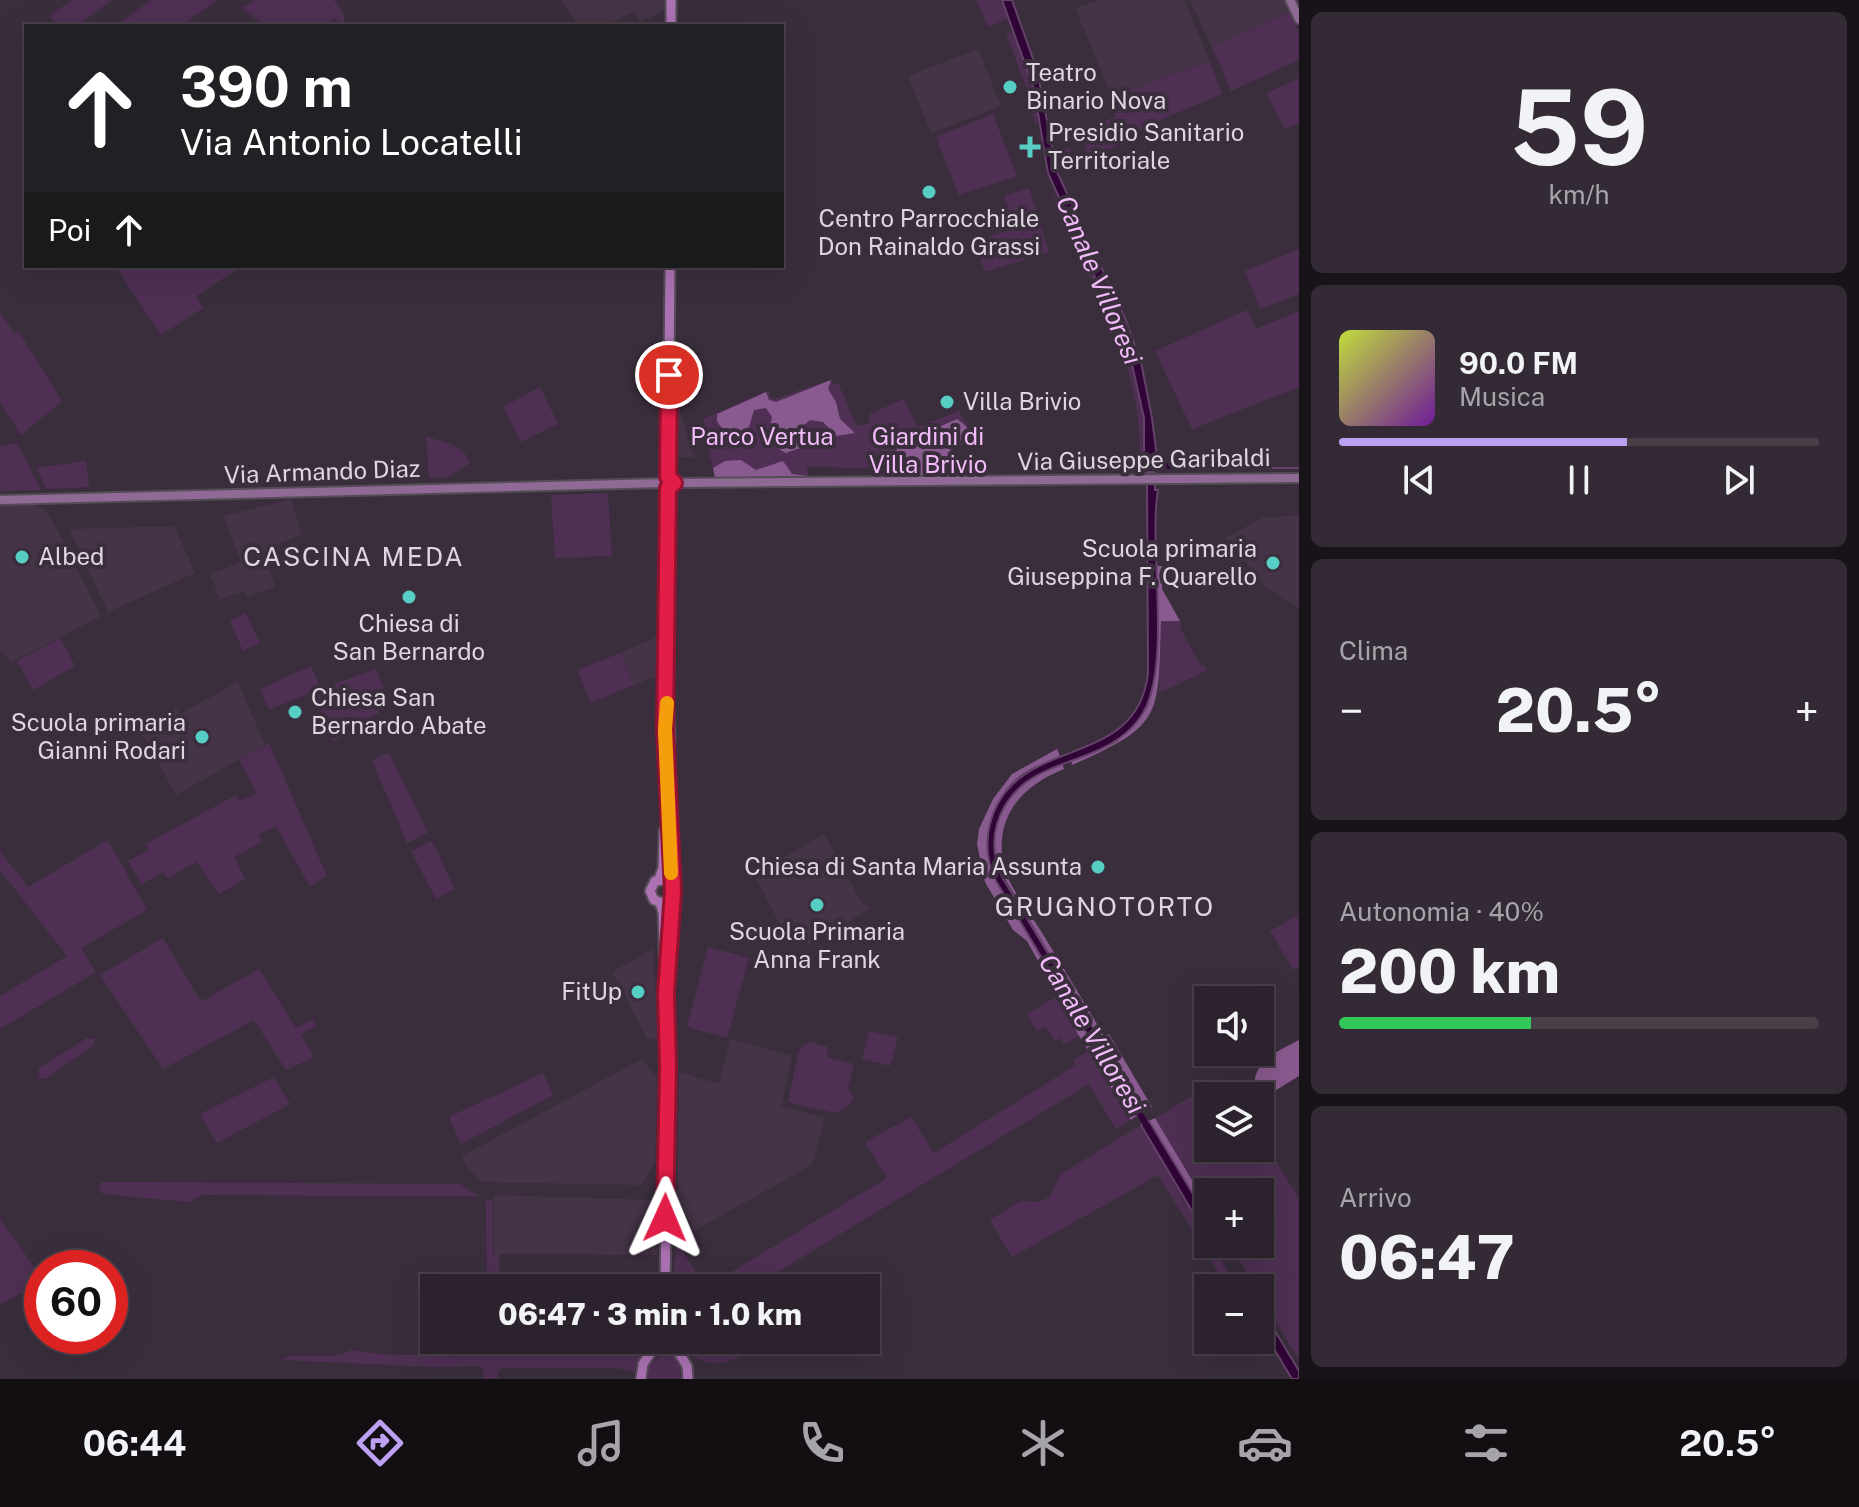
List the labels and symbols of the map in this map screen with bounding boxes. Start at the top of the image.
place label: Teatro Binario Nova [1026,58,1166,114]
marker: Teatro Binario Nova [1001,78,1019,96]
place label: Presidio Sanitario Territoriale [1048,118,1244,174]
marker: Presidio Sanitario Territoriale [1019,136,1041,158]
marker: Centro Parrocchiale Don Rainaldo Grassi [920,183,938,201]
water label: Canale Villoresi [1050,191,1149,370]
place label: Centro Parrocchiale Don Rainaldo Grassi [818,204,1040,260]
pin [635,341,703,409]
place label: Villa Brivio [963,387,1081,415]
marker: Villa Brivio [938,393,956,411]
park label: Parco Vertua [690,422,834,450]
park label: Giardini di Villa Brivio [869,422,987,478]
street label: Via Giuseppe Garibaldi [1017,443,1271,475]
street label: Via Armando Diaz [223,454,421,488]
place label: Scuola primaria Giuseppina F. Quarello [1007,534,1257,590]
district label: CASCINA MEDA [243,541,465,572]
place label: Albed [38,542,104,570]
marker: Albed [13,548,31,566]
marker: Scuola primaria Giuseppina F. Quarello [1264,554,1282,572]
marker: Chiesa di San Bernardo [400,588,418,606]
place label: Chiesa di San Bernardo [333,609,485,665]
place label: Chiesa San Bernardo Abate [311,683,487,739]
marker: Chiesa San Bernardo Abate [286,703,304,721]
place label: Scuola primaria Gianni Rodari [11,708,186,764]
marker: Scuola primaria Gianni Rodari [193,728,211,746]
place label: Chiesa di Santa Maria Assunta [744,852,1082,880]
marker: Chiesa di Santa Maria Assunta [1089,858,1107,876]
district label: GRUGNOTORTO [995,891,1215,922]
marker: Scuola Primaria Anna Frank [808,896,826,914]
place label: Scuola Primaria Anna Frank [729,917,905,973]
water label: Canale Villoresi [1033,948,1153,1120]
place label: FitUp [561,977,622,1005]
marker: FitUp [629,983,647,1001]
position arrow [623,1176,707,1260]
speed limit sign: 60 [24,1250,128,1354]

